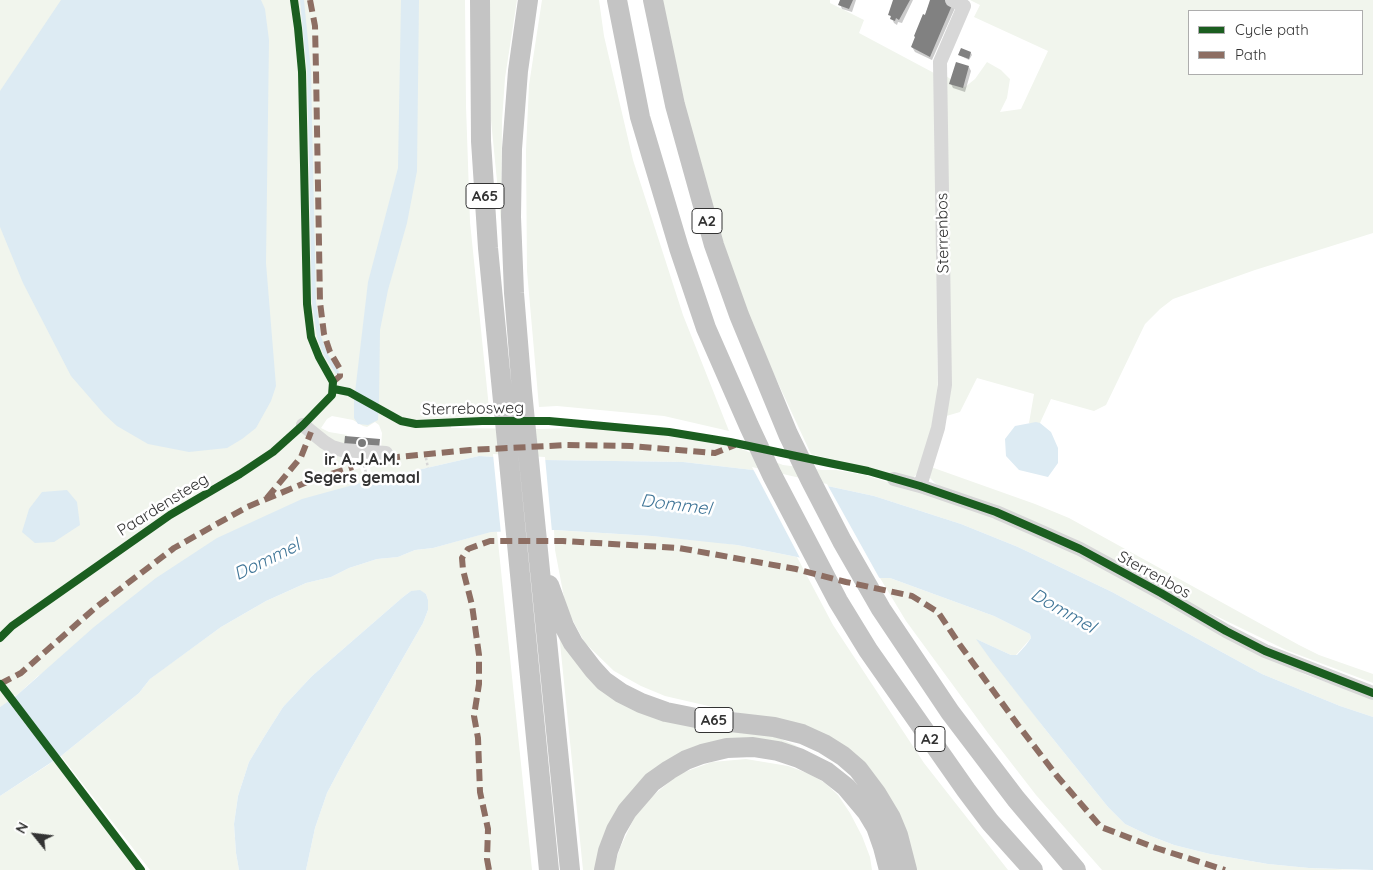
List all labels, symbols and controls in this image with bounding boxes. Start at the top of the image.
legend [1188,10,1363,75]
text: Cycle path [1235,20,1309,39]
text: Path [1235,45,1267,64]
road number: A65 [466,184,504,208]
street label: Sterrenbos [933,193,953,273]
road number: A2 [692,208,722,234]
street label: Sterrebosweg [422,399,524,419]
marker: ir. A.J.A.M. Segers gemaal [356,437,368,449]
place label: ir. A.J.A.M. Segers gemaal [304,450,420,488]
street label: Paardensteeg [114,469,212,541]
water label: Dommel [639,490,713,520]
water label: Dommel [230,535,304,585]
street label: Sterrenbos [1114,547,1194,603]
water label: Dommel [1027,584,1099,638]
road number: A65 [695,708,733,732]
road number: A2 [915,726,945,752]
north arrow [10,810,60,860]
text: N [12,819,32,837]

